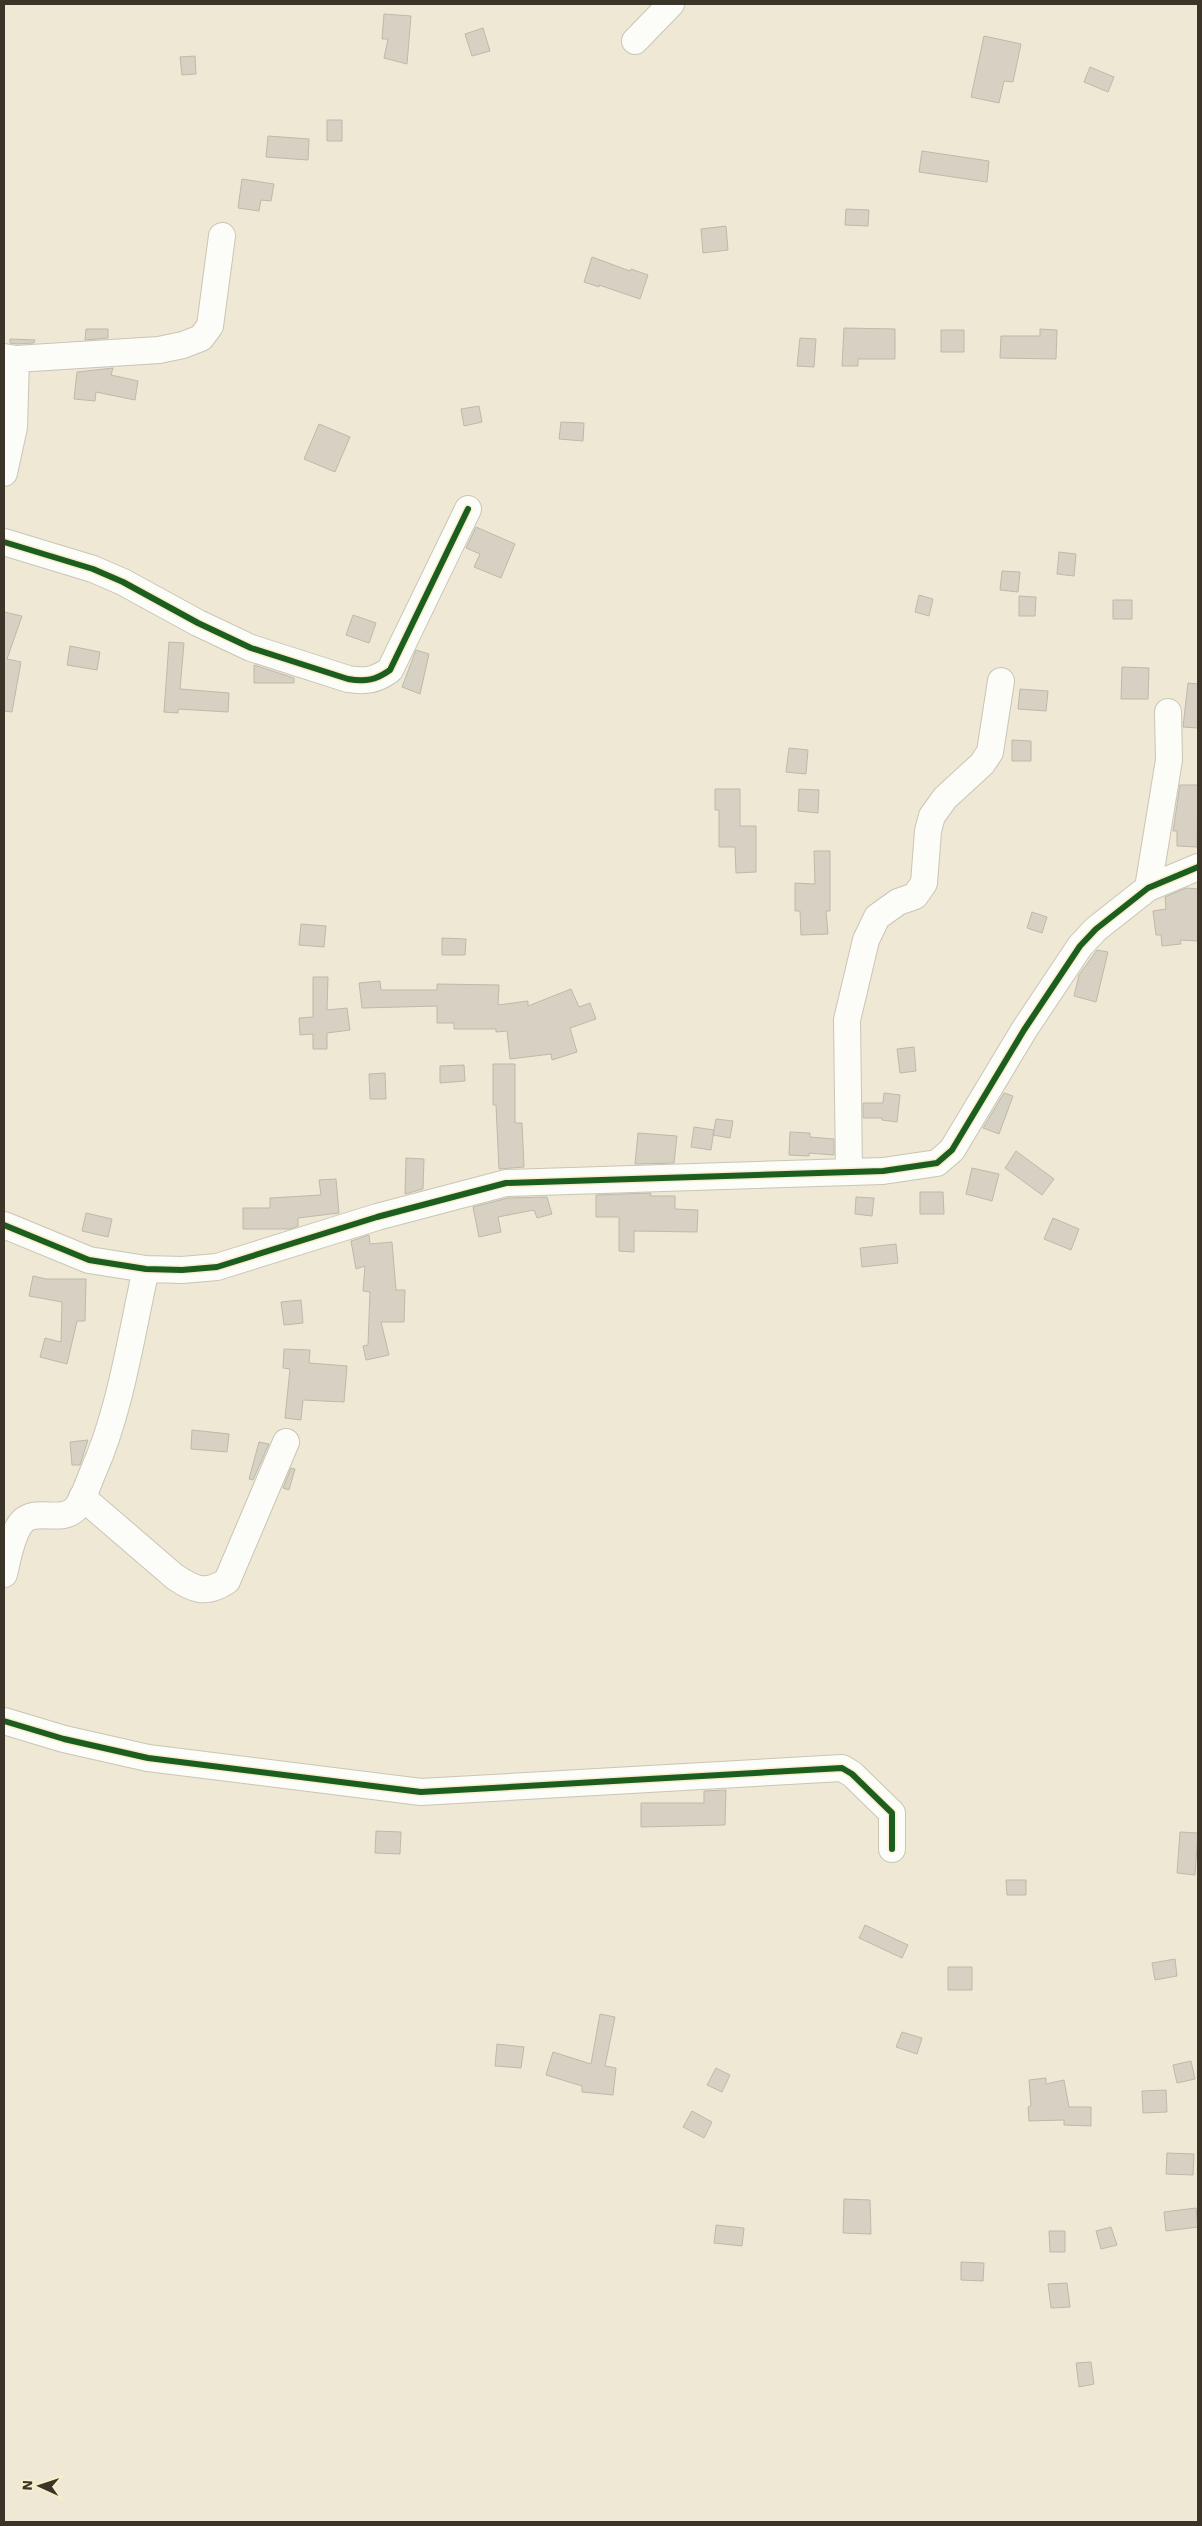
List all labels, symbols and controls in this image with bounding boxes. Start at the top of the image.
north arrow [15,2461,65,2511]
text: N [19,2480,35,2491]

